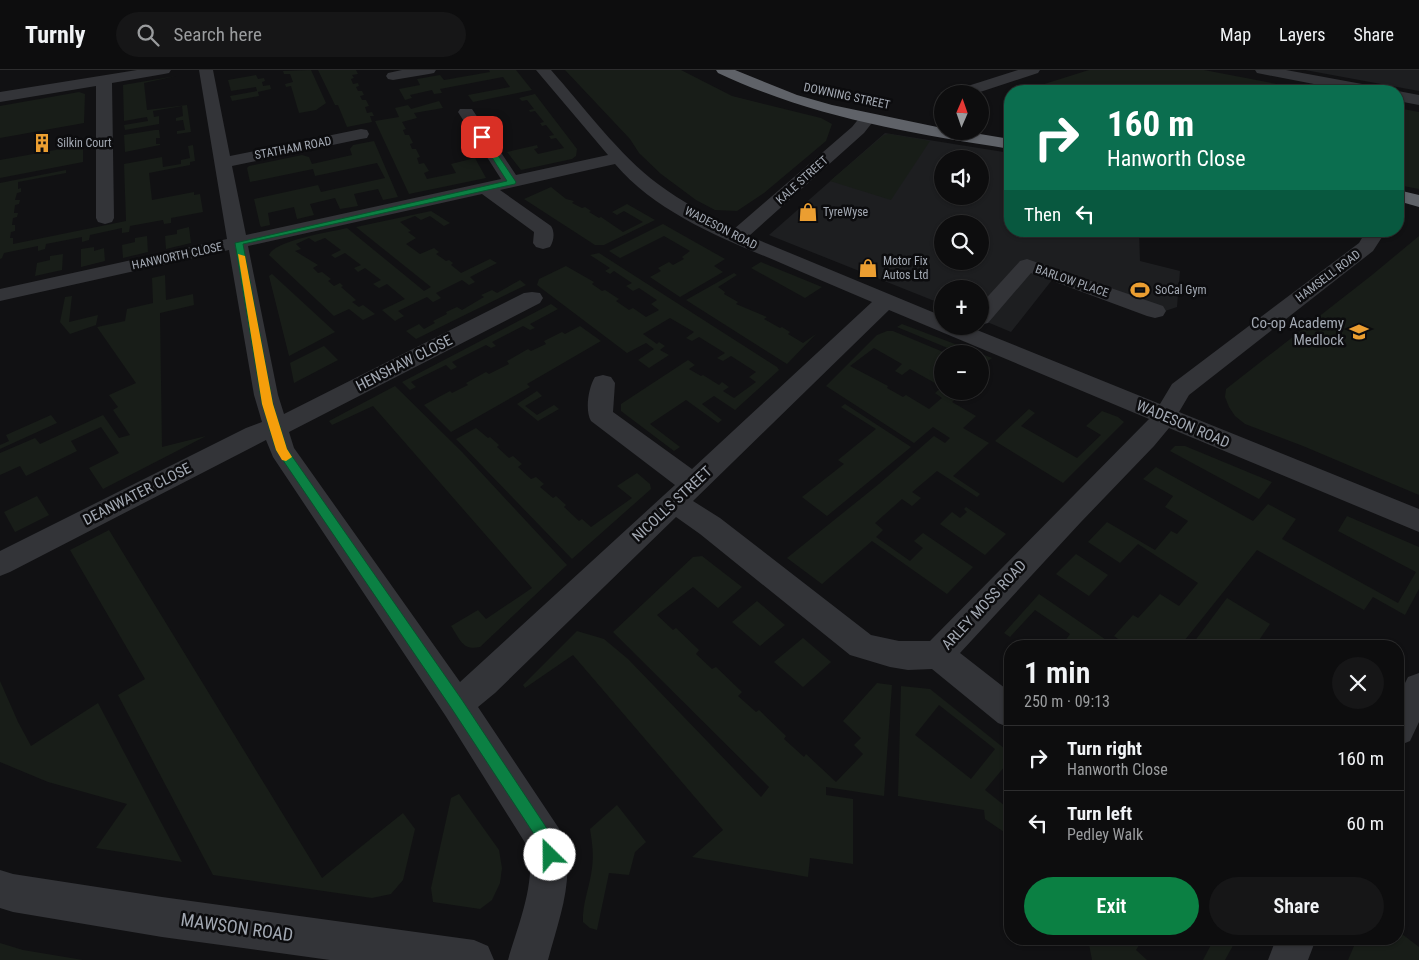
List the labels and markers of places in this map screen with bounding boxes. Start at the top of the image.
pin [461,116,503,158]
building icon: Silkin Court [31,132,53,154]
place label: Silkin Court [57,136,112,150]
shop icon: TyreWyse [797,201,819,223]
place label: TyreWyse [823,205,869,219]
place label: Motor Fix Autos Ltd [883,254,929,282]
shop icon: Motor Fix Autos Ltd [857,257,879,279]
sports icon: SoCal Gym [1129,279,1151,301]
place label: SoCal Gym [1155,283,1206,297]
place label: Co-op Academy Medlock [1251,314,1344,349]
school or university icon: Co-op Academy Medlock [1348,321,1370,343]

